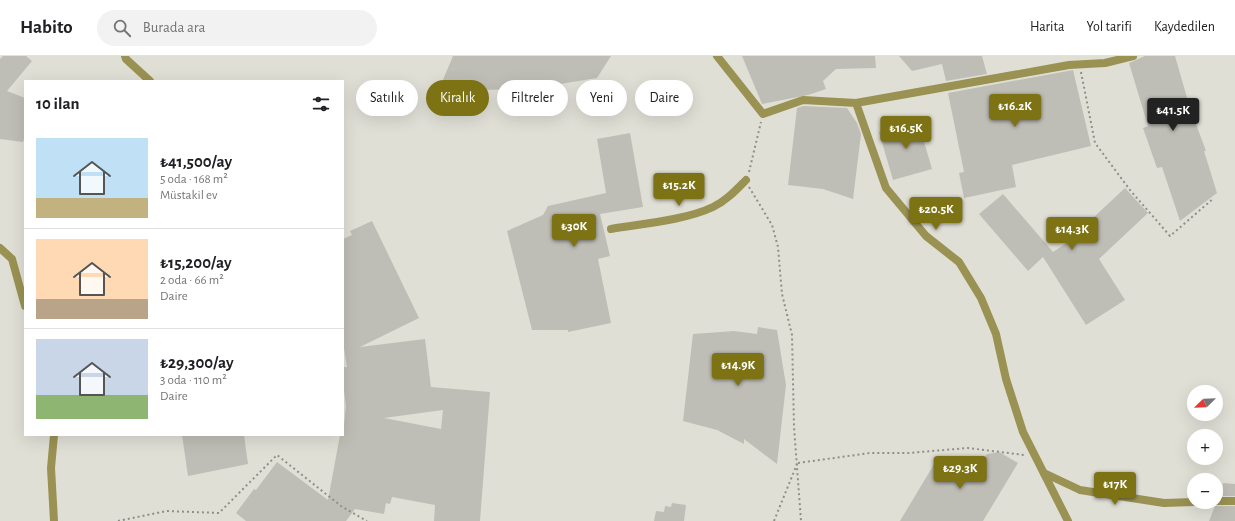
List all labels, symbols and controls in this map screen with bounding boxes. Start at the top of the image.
search box [97,10,377,46]
icon: search [111,17,133,39]
text: Habito [20,18,73,37]
text: Burada ara [143,20,205,35]
text: Harita [1030,20,1064,34]
text: Yol tarifi [1086,20,1132,34]
text: Kaydedilen [1154,20,1215,34]
chip: Satılık [356,80,418,116]
chip: Kiralık [426,80,489,116]
chip: Filtreler [497,80,568,116]
chip: Yeni [576,80,627,116]
chip: Daire [635,80,693,116]
icon: filters [310,93,332,115]
pin: ₺16.2K [982,94,1048,128]
text: 10 ilan [36,95,80,112]
pin: ₺41.5K [1140,98,1206,132]
text: ₺16.2K [998,100,1032,113]
text: ₺41.5K [1156,104,1190,117]
pin: ₺16.5K [873,116,939,150]
text: ₺16.5K [889,122,923,135]
text: ₺41,500/ay [160,153,232,170]
icon: home [68,154,116,202]
text: 5 oda · 168 m² [160,173,228,186]
pin: ₺15.2K [646,173,712,207]
text: ₺15.2K [662,179,696,192]
text: Müstakil ev [160,189,218,202]
pin: ₺20.5K [903,197,969,231]
text: ₺20.5K [918,203,954,216]
pin: ₺30K [550,214,598,248]
pin: ₺14.3K [1039,217,1105,251]
text: ₺30K [561,220,587,233]
text: ₺14.3K [1055,223,1089,236]
text: ₺15,200/ay [160,254,232,271]
icon: home [68,255,116,303]
text: 2 oda · 66 m² [160,274,224,287]
text: Daire [160,290,188,303]
pin: ₺14.9K [705,353,771,387]
text: ₺29,300/ay [160,354,234,371]
icon: home [68,355,116,403]
text: ₺14.9K [721,359,755,372]
text: 3 oda · 110 m² [160,374,227,387]
north arrow [1187,385,1223,421]
map controls [1187,385,1223,509]
text: Daire [160,390,188,403]
button: + [1187,429,1223,465]
pin: ₺29.3K [927,456,993,490]
text: ₺29.3K [943,462,977,475]
pin: ₺17K [1091,472,1139,506]
button: − [1187,473,1223,509]
text: ₺17K [1103,478,1127,491]

